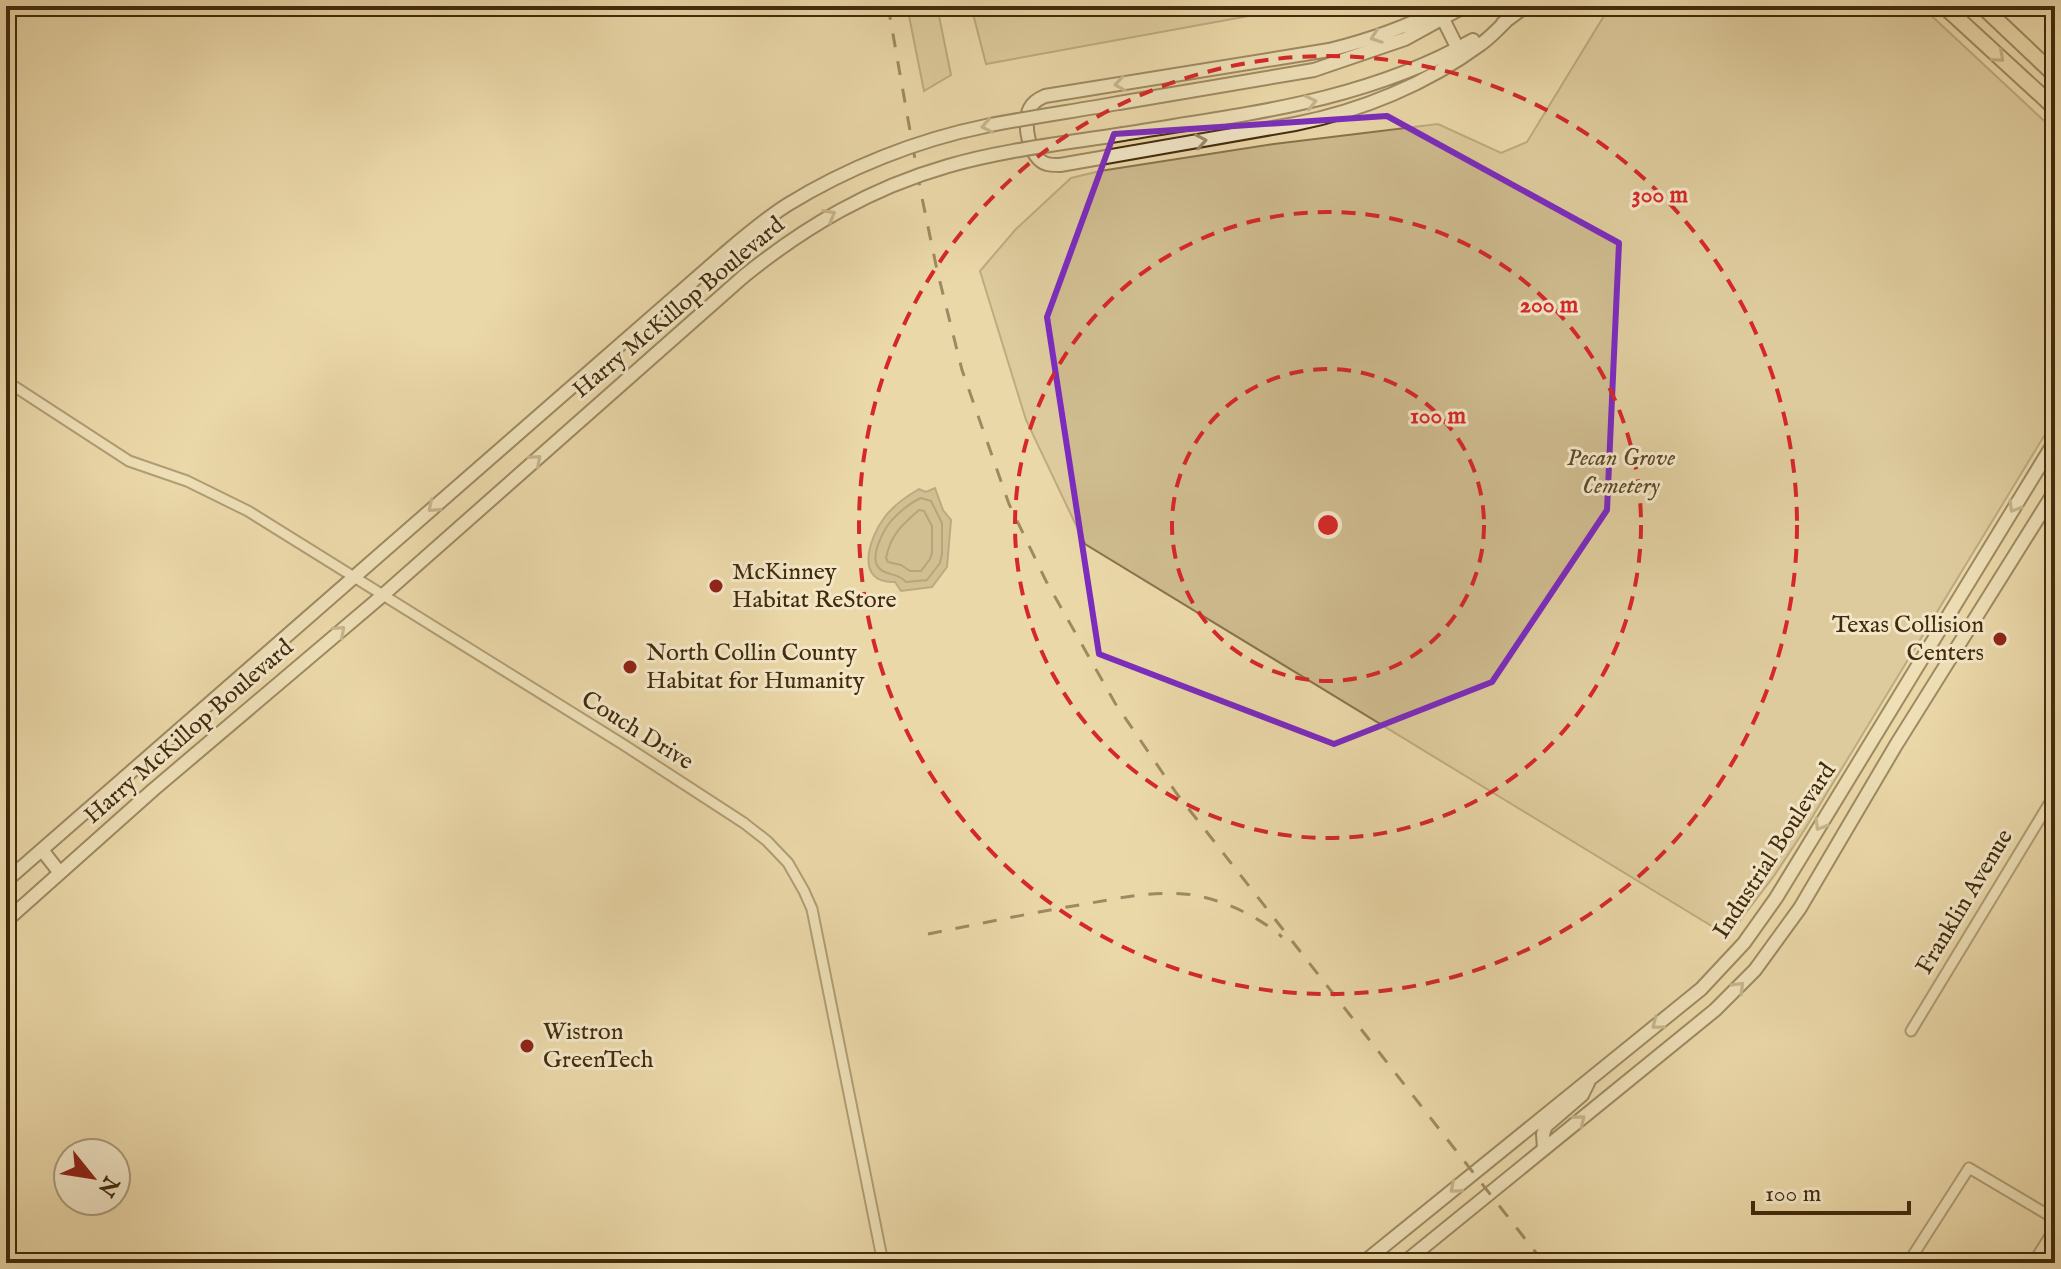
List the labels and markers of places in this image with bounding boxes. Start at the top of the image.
centre of rings [1314,511,1342,539]
place label: McKinney Habitat ReStore [732,557,896,616]
marker: McKinney Habitat ReStore [707,577,725,595]
place label: Texas Collision Centers [1832,610,1984,669]
marker: Texas Collision Centers [1991,630,2009,648]
place label: North Collin County Habitat for Humanity [646,638,865,697]
marker: North Collin County Habitat for Humanity [621,658,639,676]
place label: Wistron GreenTech [543,1017,654,1076]
marker: Wistron GreenTech [518,1037,536,1055]

